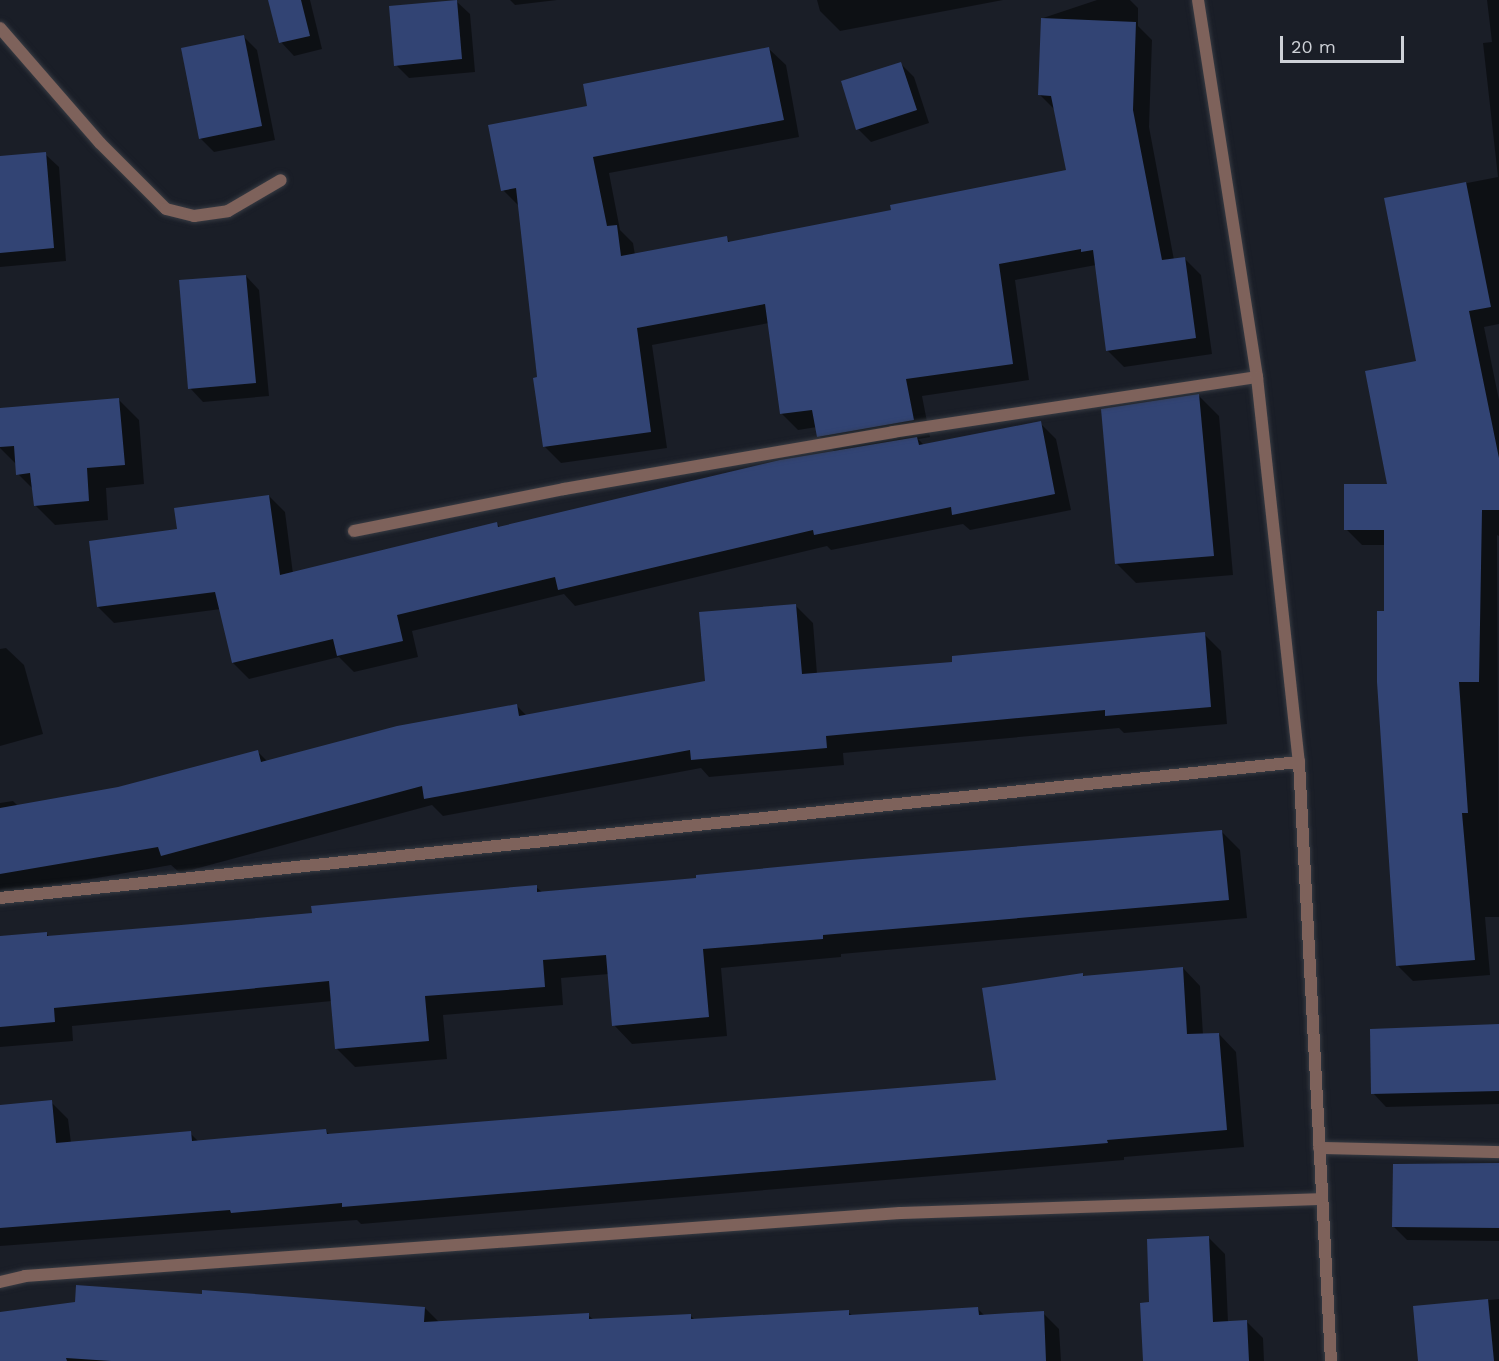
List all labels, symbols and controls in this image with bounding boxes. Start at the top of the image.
scale bar [1283,24,1408,62]
text: 20 m [1291,36,1336,57]

